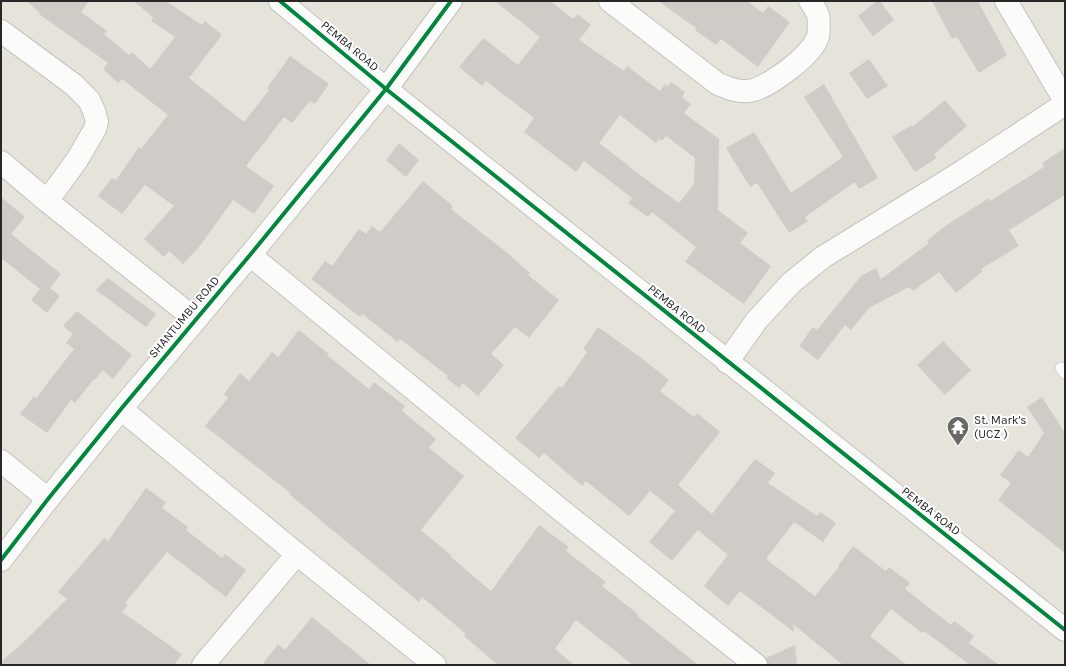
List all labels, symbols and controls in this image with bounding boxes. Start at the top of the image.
street label: PEMBA ROAD [318,18,382,74]
street label: SHANTUMBU ROAD [146,273,222,361]
street label: PEMBA ROAD [645,281,709,337]
place label: St. Mark's (UCZ ) [974,413,1027,441]
temple icon: St. Mark's (UCZ ) [945,414,971,447]
street label: PEMBA ROAD [899,484,963,538]

